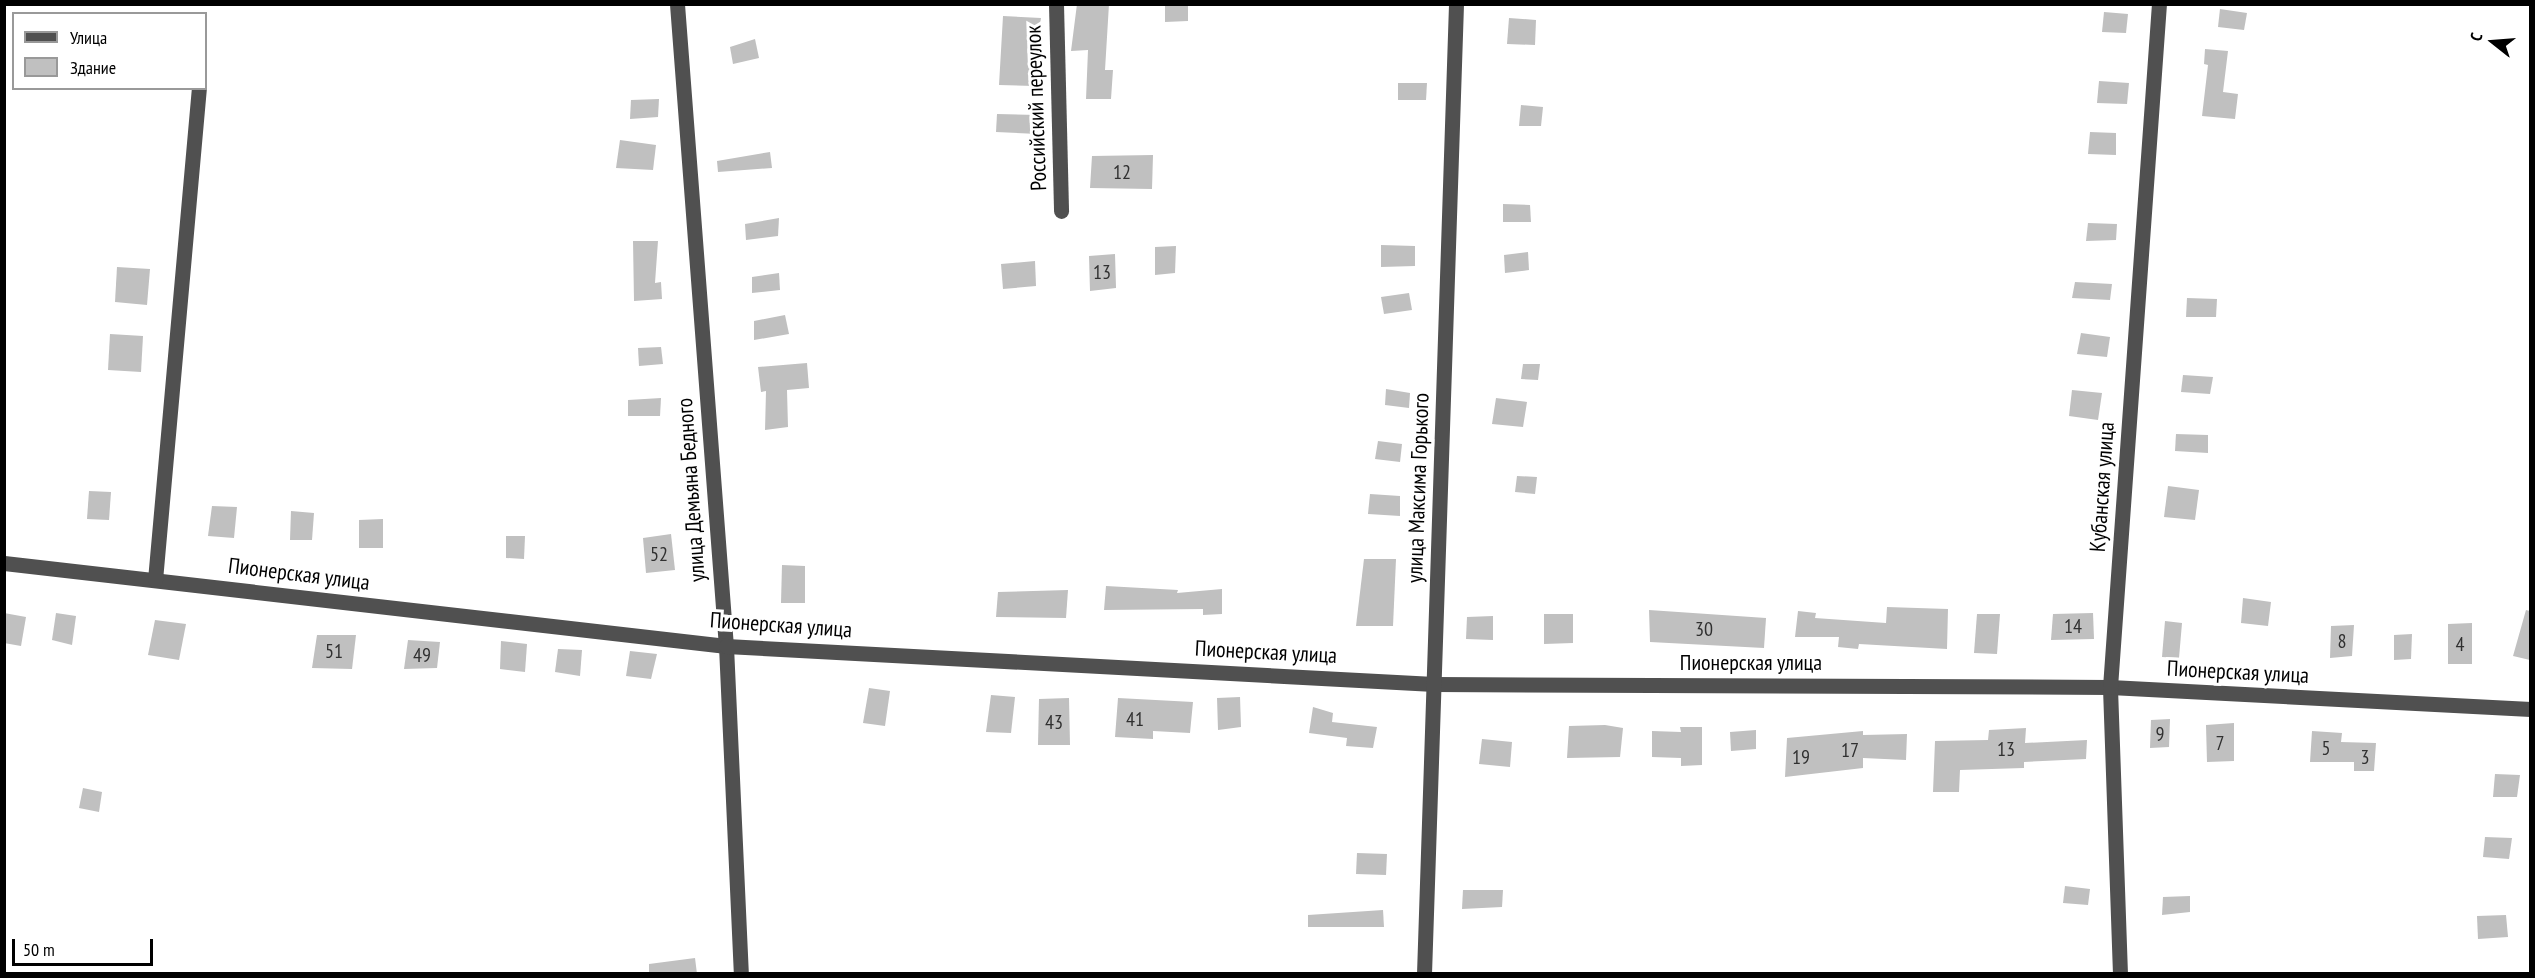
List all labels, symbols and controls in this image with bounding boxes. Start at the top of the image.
legend [12,12,207,90]
north arrow [2463,12,2523,72]
street label: Российский переулок [1020,25,1052,191]
text: Улица [70,26,107,49]
text: С [2465,30,2486,43]
text: Здание [70,56,116,79]
house number: 12 [1113,160,1131,184]
house number: 13 [1093,260,1111,284]
street label: улица Максима Горького [1401,392,1435,584]
street label: улица Демьяна Бедного [671,397,711,583]
street label: Кубанская улица [2084,421,2120,553]
house number: 52 [650,542,668,566]
street label: Пионерская улица [227,552,371,596]
street label: Пионерская улица [709,607,853,643]
house number: 14 [2064,614,2082,638]
house number: 30 [1695,617,1713,641]
house number: 8 [2338,629,2346,653]
house number: 4 [2456,632,2464,656]
street label: Пионерская улица [1194,635,1338,669]
house number: 51 [325,639,343,663]
house number: 49 [413,643,431,667]
street label: Пионерская улица [1680,650,1822,676]
street label: Пионерская улица [2166,655,2310,689]
house number: 41 [1126,707,1144,731]
house number: 43 [1045,710,1063,734]
house number: 9 [2156,722,2164,746]
house number: 7 [2216,731,2224,755]
house number: 5 [2322,736,2330,760]
house number: 13 [1997,737,2015,761]
house number: 17 [1841,738,1859,762]
house number: 19 [1792,745,1810,769]
house number: 3 [2361,745,2369,769]
scale bar [15,927,156,965]
text: 50 m [23,938,55,961]

